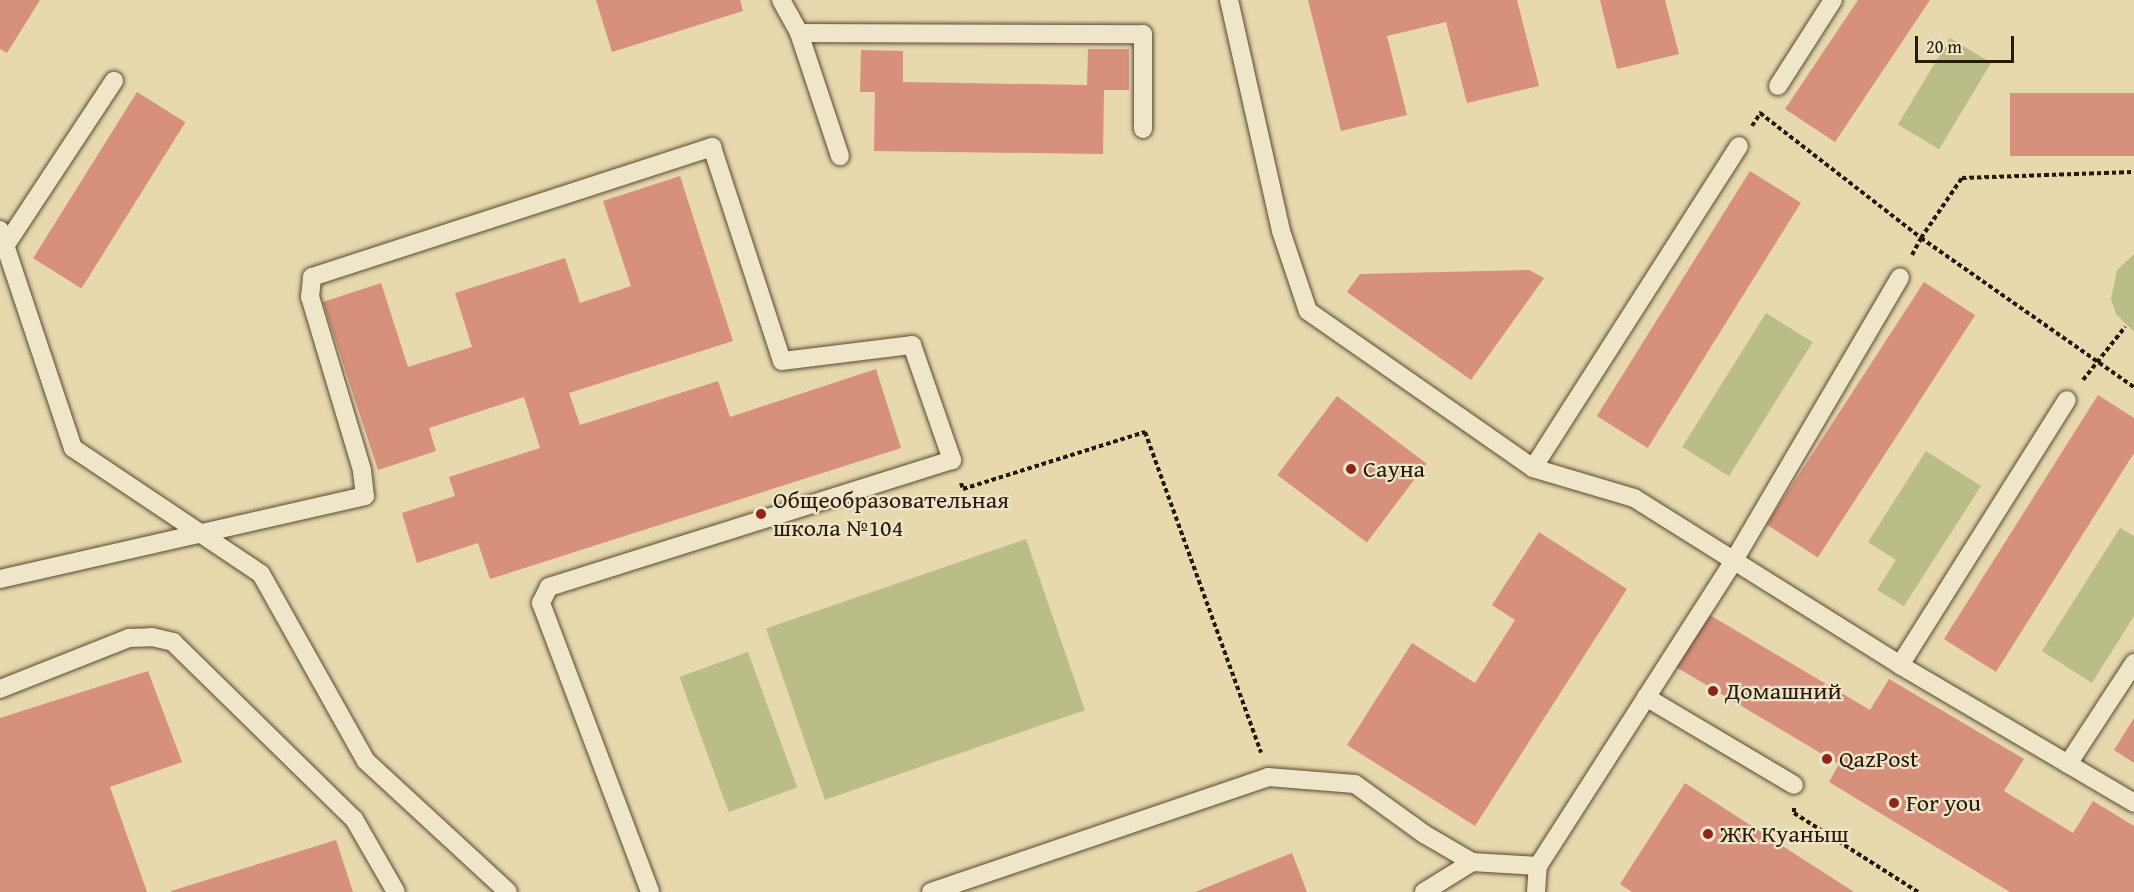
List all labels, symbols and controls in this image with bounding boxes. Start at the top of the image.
scale bar [1918,24,2017,62]
text: 20 m [1926,33,1962,60]
place label: Сауна [1363,455,1425,483]
marker: Сауна [1344,462,1358,476]
place label: Общеобразовательная школа №104 [773,486,1009,542]
marker: Общеобразовательная школа №104 [754,507,768,521]
place label: Домашний [1725,677,1842,705]
marker: Домашний [1706,684,1720,698]
place label: QazPost [1839,745,1919,773]
marker: QazPost [1820,752,1834,766]
place label: For you [1906,789,1981,817]
marker: For you [1887,796,1901,810]
place label: ЖК Куаныш [1720,820,1849,848]
marker: ЖК Куаныш [1701,827,1715,841]

